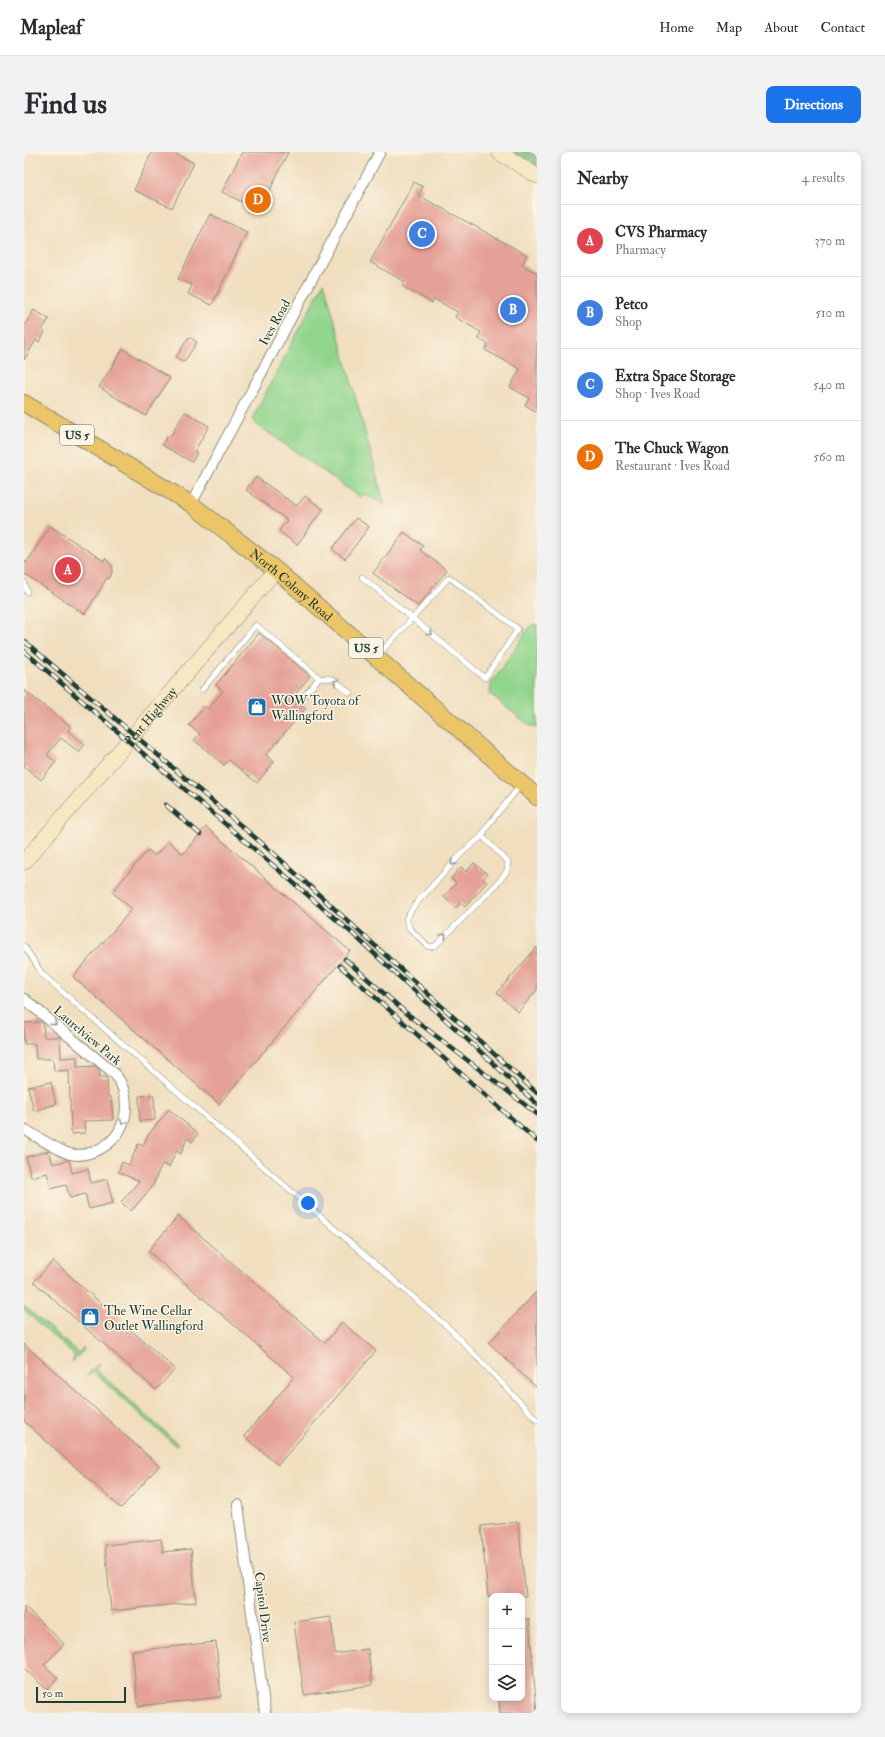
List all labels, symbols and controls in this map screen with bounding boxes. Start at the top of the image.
text: Mapleaf [20,16,82,40]
text: Home [659,19,694,36]
text: Map [716,19,742,36]
text: About [764,19,798,36]
text: Contact [820,19,865,36]
button: Directions [766,86,861,123]
text: Find us [24,87,107,122]
text: Nearby [577,168,628,189]
text: 4 results [802,170,845,186]
pin: D [245,185,271,215]
pin: C [409,219,435,249]
text: CVS Pharmacy [615,223,707,242]
text: A [586,233,594,249]
text: 370 m [815,233,845,249]
text: Pharmacy [615,242,666,258]
pin: B [500,295,526,325]
text: Petco [615,295,648,314]
street label: Ives Road [256,296,294,348]
text: B [586,305,594,321]
text: 510 m [815,305,845,321]
text: Shop [615,314,642,330]
text: Extra Space Storage [615,367,736,386]
text: C [585,377,595,393]
text: 540 m [813,377,845,393]
text: Shop · Ives Road [615,386,700,402]
road number: US 5 [60,425,94,445]
text: The Chuck Wagon [615,439,729,458]
text: D [585,449,595,465]
text: 560 m [813,449,845,465]
text: Restaurant · Ives Road [615,458,730,474]
street label: North Colony Road [246,546,336,625]
pin: A [55,555,81,585]
one-way arrow [425,629,433,636]
road number: US 5 [349,638,383,658]
one-way arrow [333,679,340,687]
street label: Pent Highway [121,684,182,749]
place label: WOW Toyota of Wallingford [270,693,361,724]
shop icon: WOW Toyota of Wallingford [246,696,268,718]
one-way arrow [451,858,458,866]
one-way arrow [439,933,447,941]
street label: Laurelview Park [50,1003,125,1069]
one-way arrow [49,1019,57,1026]
one-way arrow [119,1118,128,1125]
your location [298,1193,318,1213]
place label: The Wine Cellar Outlet Wallingford [104,1303,204,1334]
shop icon: The Wine Cellar Outlet Wallingford [79,1306,101,1328]
street label: Capitol Drive [250,1571,275,1644]
map controls [489,1593,525,1701]
button: + [489,1593,525,1629]
button: − [489,1629,525,1665]
button: layers [489,1665,525,1701]
scale bar [36,1685,126,1704]
text: 50 m [42,1687,63,1700]

